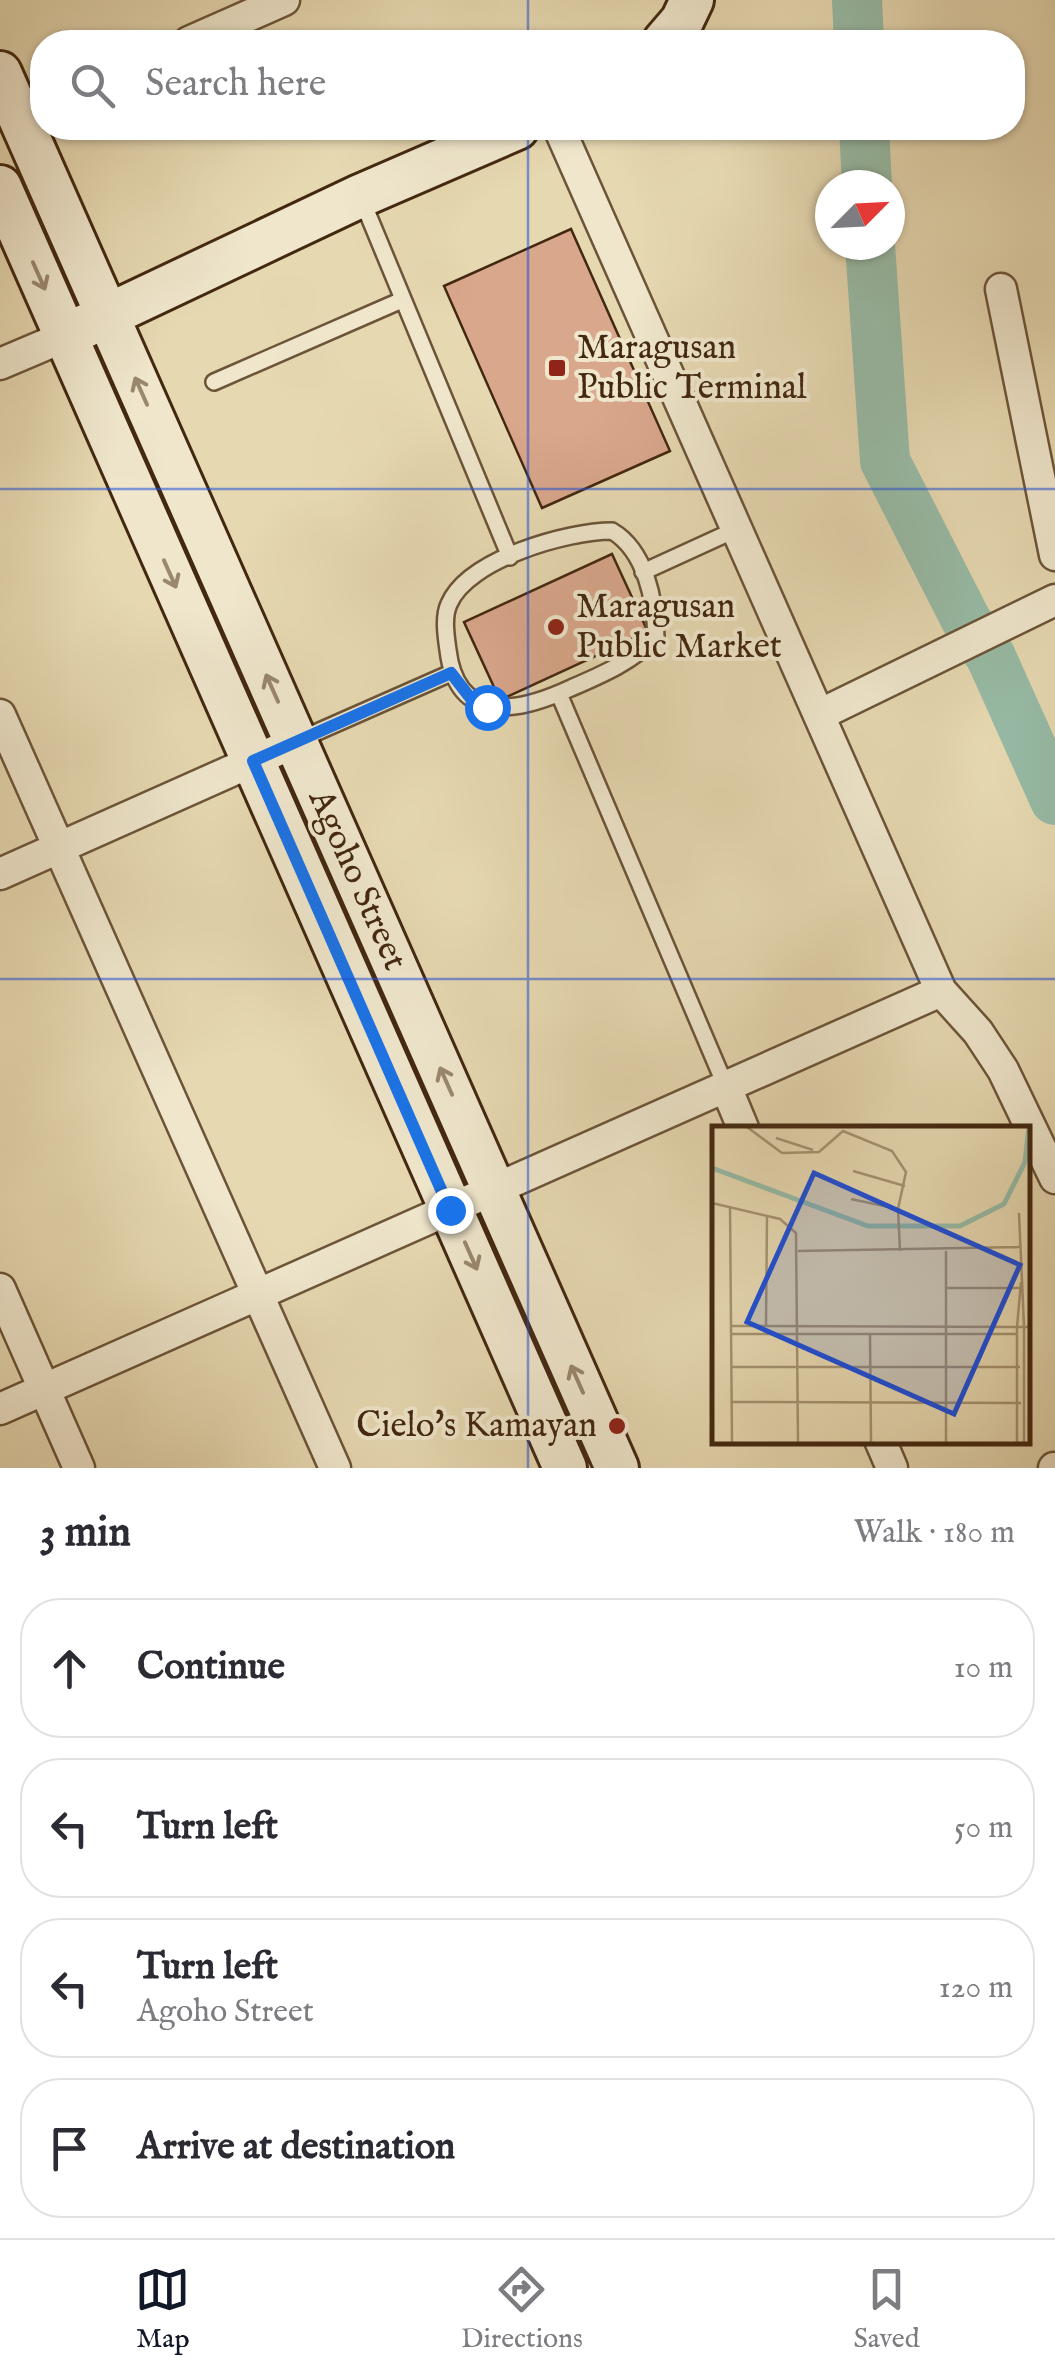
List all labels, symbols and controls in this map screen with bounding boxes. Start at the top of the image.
search box [30,30,1025,140]
icon: search [65,58,120,113]
text: Search here [145,61,326,109]
north arrow [815,170,905,260]
one-way arrow [31,260,49,291]
place label: Maragusan Public Terminal [577,326,807,411]
marker: Maragusan Public Terminal [546,357,568,379]
one-way arrow [131,376,149,407]
one-way arrow [162,558,181,588]
place label: Maragusan Public Market [576,585,782,670]
marker: Maragusan Public Market [545,616,567,638]
one-way arrow [262,673,280,704]
route start [465,685,511,731]
street label: Agoho Street [297,782,417,977]
one-way arrow [436,1066,454,1097]
inset map [712,1126,1030,1443]
route end [428,1188,474,1234]
one-way arrow [462,1240,481,1270]
one-way arrow [567,1364,585,1395]
place label: Cielo's Kamayan [356,1404,597,1449]
marker: Cielo's Kamayan [606,1415,628,1437]
text: 3 min [40,1507,131,1560]
text: Walk · 180 m [854,1513,1015,1554]
icon: ahead [42,1641,97,1696]
text: Continue [137,1644,285,1692]
text: 10 m [954,1648,1013,1689]
icon: left [42,1801,97,1856]
text: Turn left [137,1804,278,1852]
text: 50 m [954,1808,1013,1849]
text: Turn left [137,1944,278,1992]
icon: left [42,1961,97,2016]
text: 120 m [939,1968,1013,2009]
text: Agoho Street [137,1992,314,2033]
icon: arrive [42,2121,97,2176]
text: Arrive at destination [137,2124,455,2172]
tab: Map [135,2262,190,2357]
tab: Directions [461,2262,583,2357]
tab: Saved [853,2262,920,2357]

